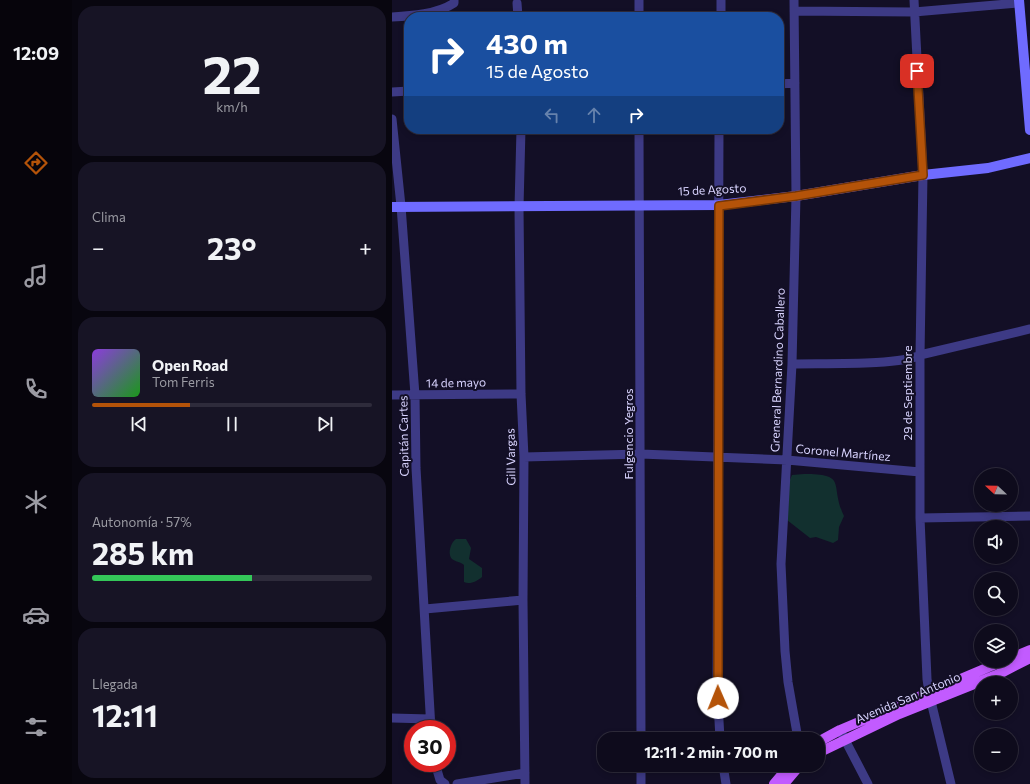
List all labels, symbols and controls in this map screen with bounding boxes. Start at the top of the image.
text: 430 m [486,26,568,60]
icon: right [420,28,472,80]
text: 22 [202,41,262,105]
text: 12:09 [13,42,59,64]
pin [900,54,934,88]
text: 15 de Agosto [486,60,589,82]
icon: arrive [906,60,928,82]
text: km/h [216,99,248,115]
icon: left [541,104,563,126]
icon: ahead [583,104,605,126]
icon: right [625,104,647,126]
icon: directions [22,149,50,177]
street label: 15 de Agosto [677,180,747,198]
text: Clima [92,209,126,225]
text: 23° [207,229,257,266]
text: − [92,234,105,261]
text: + [359,234,372,261]
icon: music [22,262,50,290]
street label: Greneral Bernardino Caballero [767,288,787,452]
street label: 29 de Septiembre [900,346,914,440]
text: Open Road [152,356,228,374]
text: Tom Ferris [152,374,215,390]
street label: 14 de mayo [426,374,486,390]
icon: phone [22,375,50,403]
street label: Fulgencio Yegros [621,388,635,480]
street label: Capitán Cartes [395,395,411,477]
icon: previous [128,413,150,435]
icon: pause [221,413,243,435]
icon: next [314,413,336,435]
street label: Gill Vargas [503,428,517,486]
street label: Coronel Martínez [795,441,891,463]
north arrow [974,468,1018,512]
map controls [974,468,1018,772]
icon: climate [22,488,50,516]
text: Autonomía · 57% [92,514,192,530]
button: sound [974,520,1018,564]
text: 285 km [92,534,194,571]
button: search [974,572,1018,616]
icon: car [22,601,50,629]
button: layers [974,624,1018,668]
street label: Avenida San Antonio [853,669,962,725]
text: Llegada [92,676,138,692]
button: + [974,676,1018,720]
position arrow [697,677,739,719]
text: 12:11 [92,696,158,733]
icon: filters [22,713,50,741]
speed limit sign: 30 [404,720,456,772]
button: − [974,728,1018,772]
text: 12:11 · 2 min · 700 m [644,743,778,761]

